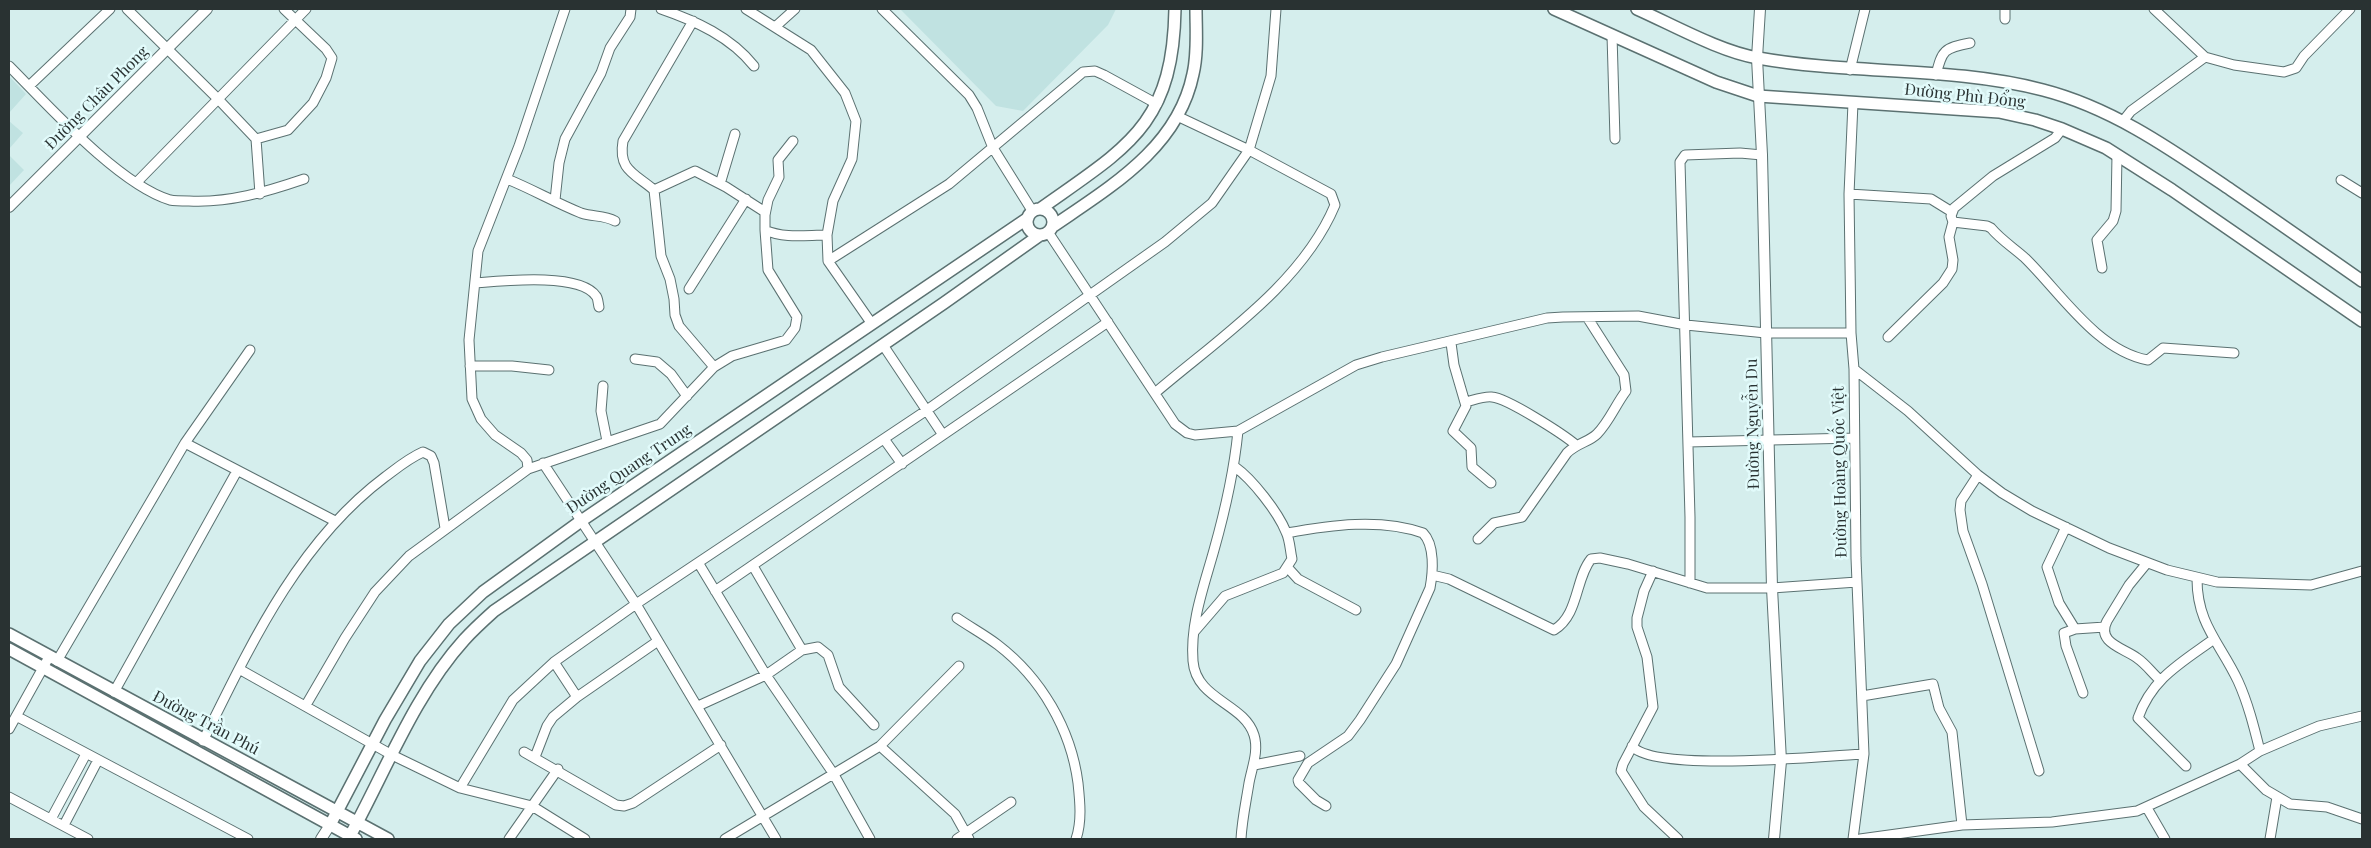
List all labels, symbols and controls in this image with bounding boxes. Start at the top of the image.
street label: Đường Châu Phong [41,42,153,154]
street label: Đường Phù Đổng [1904,80,2026,112]
street label: Đường Nguyễn Du [1742,358,1764,490]
street label: Đường Hoàng Quốc Việt [1829,386,1851,558]
street label: Đường Quang Trung [563,420,695,518]
street label: Đường Trần Phú [149,687,263,759]

